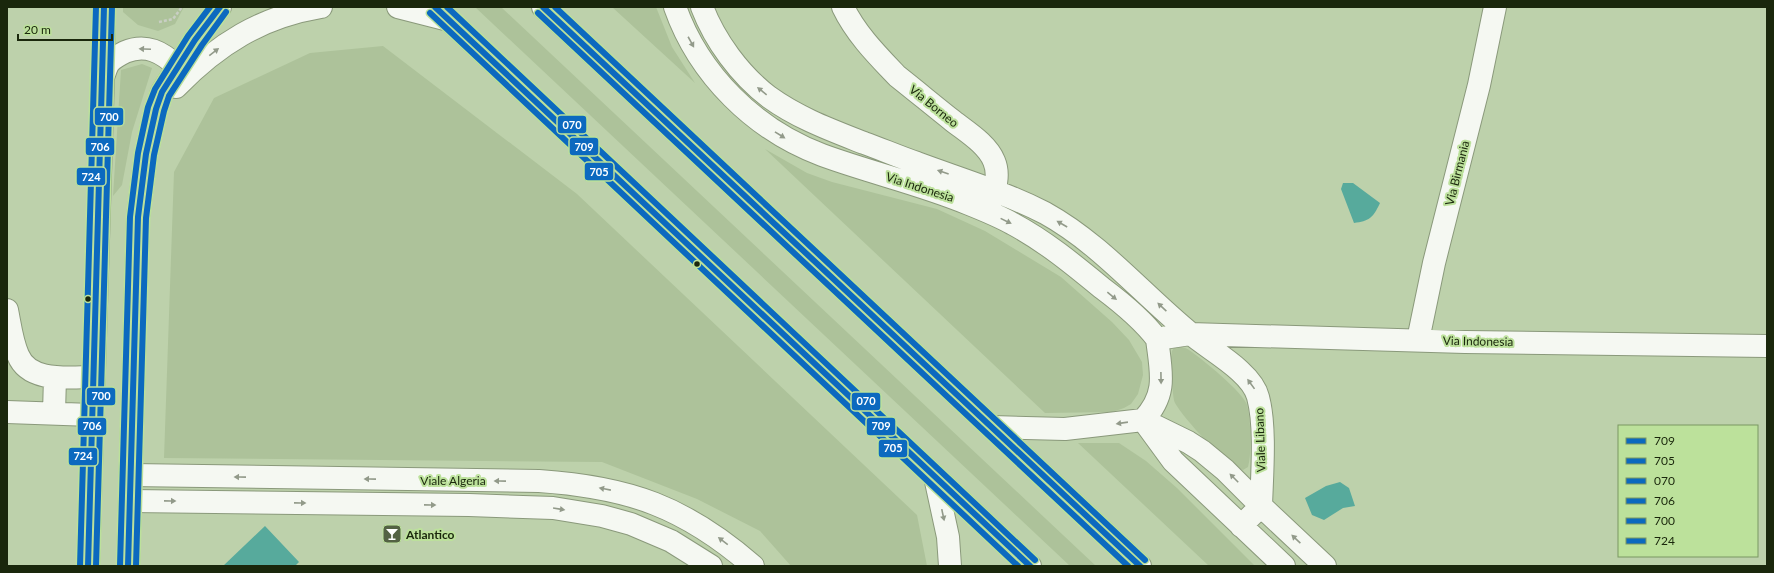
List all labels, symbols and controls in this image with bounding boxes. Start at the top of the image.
scale bar [18,16,112,42]
text: 20 m [24,22,51,37]
one-way arrow [688,36,695,48]
one-way arrow [138,46,151,52]
one-way arrow [209,48,219,56]
street label: Via Borneo [906,82,962,130]
one-way arrow [756,86,767,95]
line badge: 700 [94,107,124,126]
text: 700 [99,110,119,123]
line badge: 070 [557,115,587,134]
text: 070 [562,118,582,131]
one-way arrow [775,131,785,139]
line badge: 706 [85,137,115,156]
line badge: 709 [569,137,599,156]
street label: Via Birmania [1442,139,1472,207]
text: 706 [90,140,110,153]
text: 709 [574,140,594,153]
line badge: 705 [584,162,614,181]
text: 705 [589,165,609,178]
line badge: 724 [76,167,106,186]
street label: Via Indonesia [884,169,956,205]
one-way arrow [937,169,949,175]
text: 724 [81,170,101,183]
one-way arrow [1000,218,1012,224]
one-way arrow [1056,220,1068,227]
unlabelled marker [692,259,702,269]
one-way arrow [1107,291,1117,300]
unlabelled marker [83,294,93,304]
one-way arrow [1157,303,1166,312]
street label: Via Indonesia [1443,333,1513,349]
one-way arrow [1157,372,1164,384]
one-way arrow [1247,379,1255,390]
line badge: 700 [86,387,116,406]
text: 700 [91,389,111,402]
line badge: 070 [851,392,881,411]
text: 070 [856,394,876,407]
street label: Viale Libano [1251,407,1269,472]
line badge: 706 [77,417,107,436]
line badge: 709 [866,417,896,436]
text: 706 [82,419,102,432]
text: 709 [871,419,891,432]
one-way arrow [1116,420,1128,426]
legend [1618,425,1758,557]
text: 709 [1654,433,1675,448]
line badge: 705 [878,439,908,458]
text: 705 [883,441,903,454]
line badge: 724 [68,447,98,466]
text: 724 [73,449,93,462]
text: 705 [1654,453,1675,468]
street label: Viale Algeria [420,473,486,488]
one-way arrow [1229,473,1239,483]
text: 070 [1654,473,1675,488]
one-way arrow [234,474,246,481]
one-way arrow [364,476,376,483]
one-way arrow [493,478,506,484]
one-way arrow [599,486,611,492]
text: 706 [1654,493,1675,508]
one-way arrow [164,498,177,504]
one-way arrow [294,500,307,506]
one-way arrow [424,502,437,508]
one-way arrow [553,506,566,512]
one-way arrow [941,509,947,522]
text: 700 [1654,513,1675,528]
bar icon: Atlantico [381,523,403,545]
place label: Atlantico [405,527,455,542]
text: 724 [1654,533,1675,548]
one-way arrow [1291,534,1301,544]
one-way arrow [717,537,728,546]

